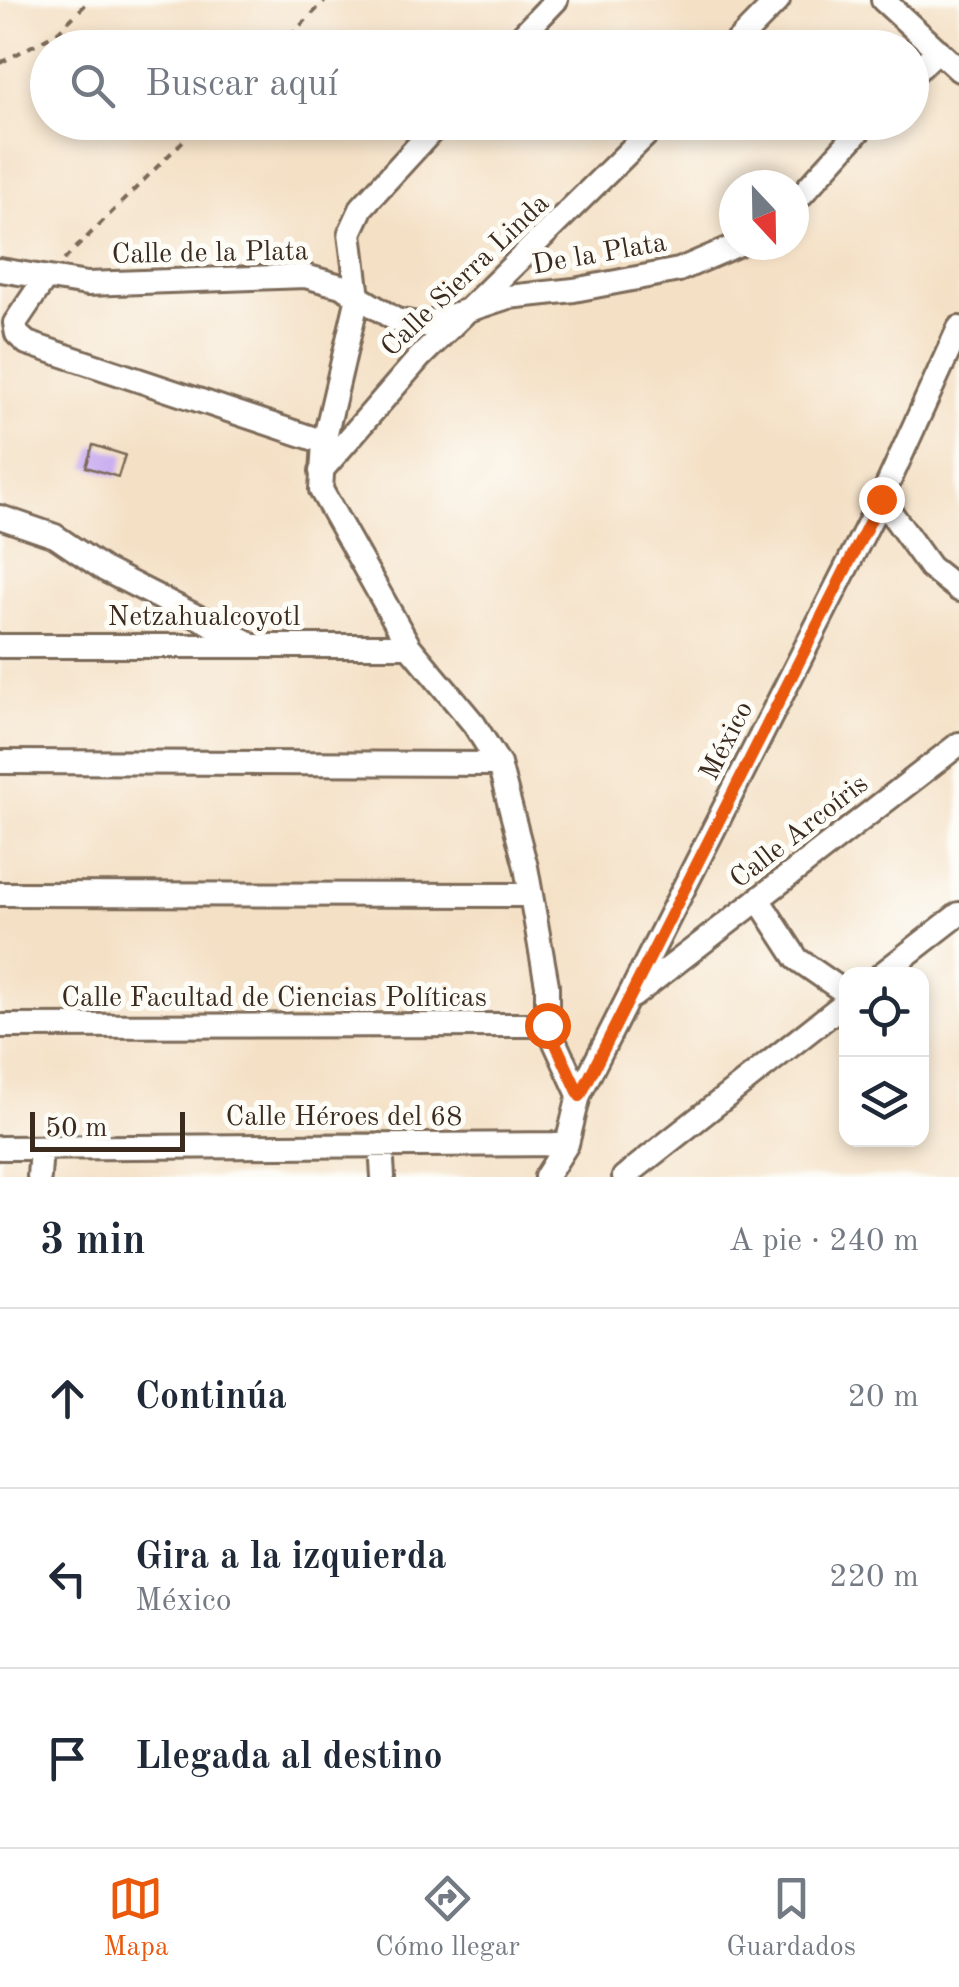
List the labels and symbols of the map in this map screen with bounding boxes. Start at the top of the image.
north arrow [719,170,809,260]
street label: Calle Sierra Linda [377,189,555,363]
street label: De la Plata [530,229,669,281]
street label: Calle de la Plata [111,238,309,270]
route end [859,477,905,523]
street label: Netzahualcoyotl [108,604,300,632]
street label: México [696,697,759,785]
street label: Calle Arcoíris [726,770,874,895]
street label: Calle Facultad de Ciencias Políticas [61,985,487,1013]
route start [525,1003,571,1049]
street label: Calle Héroes del 68 [226,1104,463,1132]
scale bar [30,1107,185,1152]

